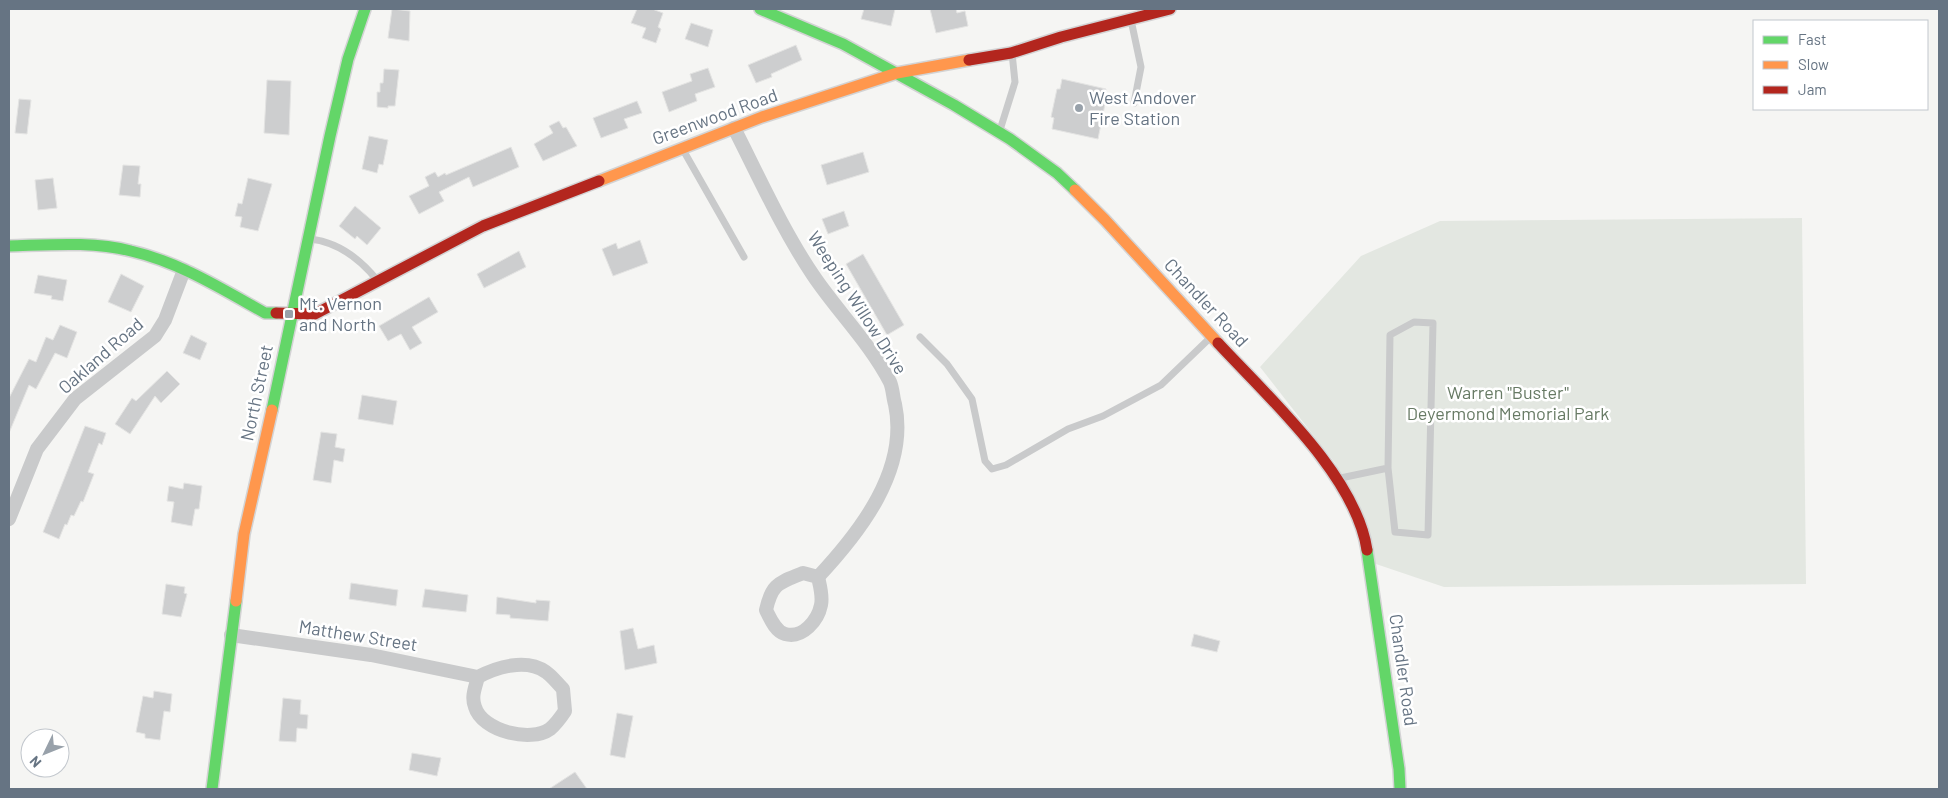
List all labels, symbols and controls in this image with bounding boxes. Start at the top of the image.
legend [1753,20,1928,110]
text: Fast [1798,30,1826,48]
text: Slow [1798,55,1829,73]
text: Jam [1798,80,1827,98]
street label: Greenwood Road [649,83,780,149]
place label: West Andover Fire Station [1089,86,1197,129]
marker: West Andover Fire Station [1073,102,1085,114]
street label: Weeping Willow Drive [803,227,912,378]
street label: Chandler Road [1160,254,1253,351]
place label: Mt. Vernon and North [299,292,382,335]
marker: Mt. Vernon and North [283,308,295,320]
street label: Oakland Road [53,312,147,398]
street label: North Street [235,343,277,443]
park label: Warren "Buster" Deyermond Memorial Park [1407,381,1609,424]
street label: Chandler Road [1385,612,1423,727]
street label: Matthew Street [297,615,419,655]
north arrow [20,728,70,778]
text: N [26,753,45,771]

